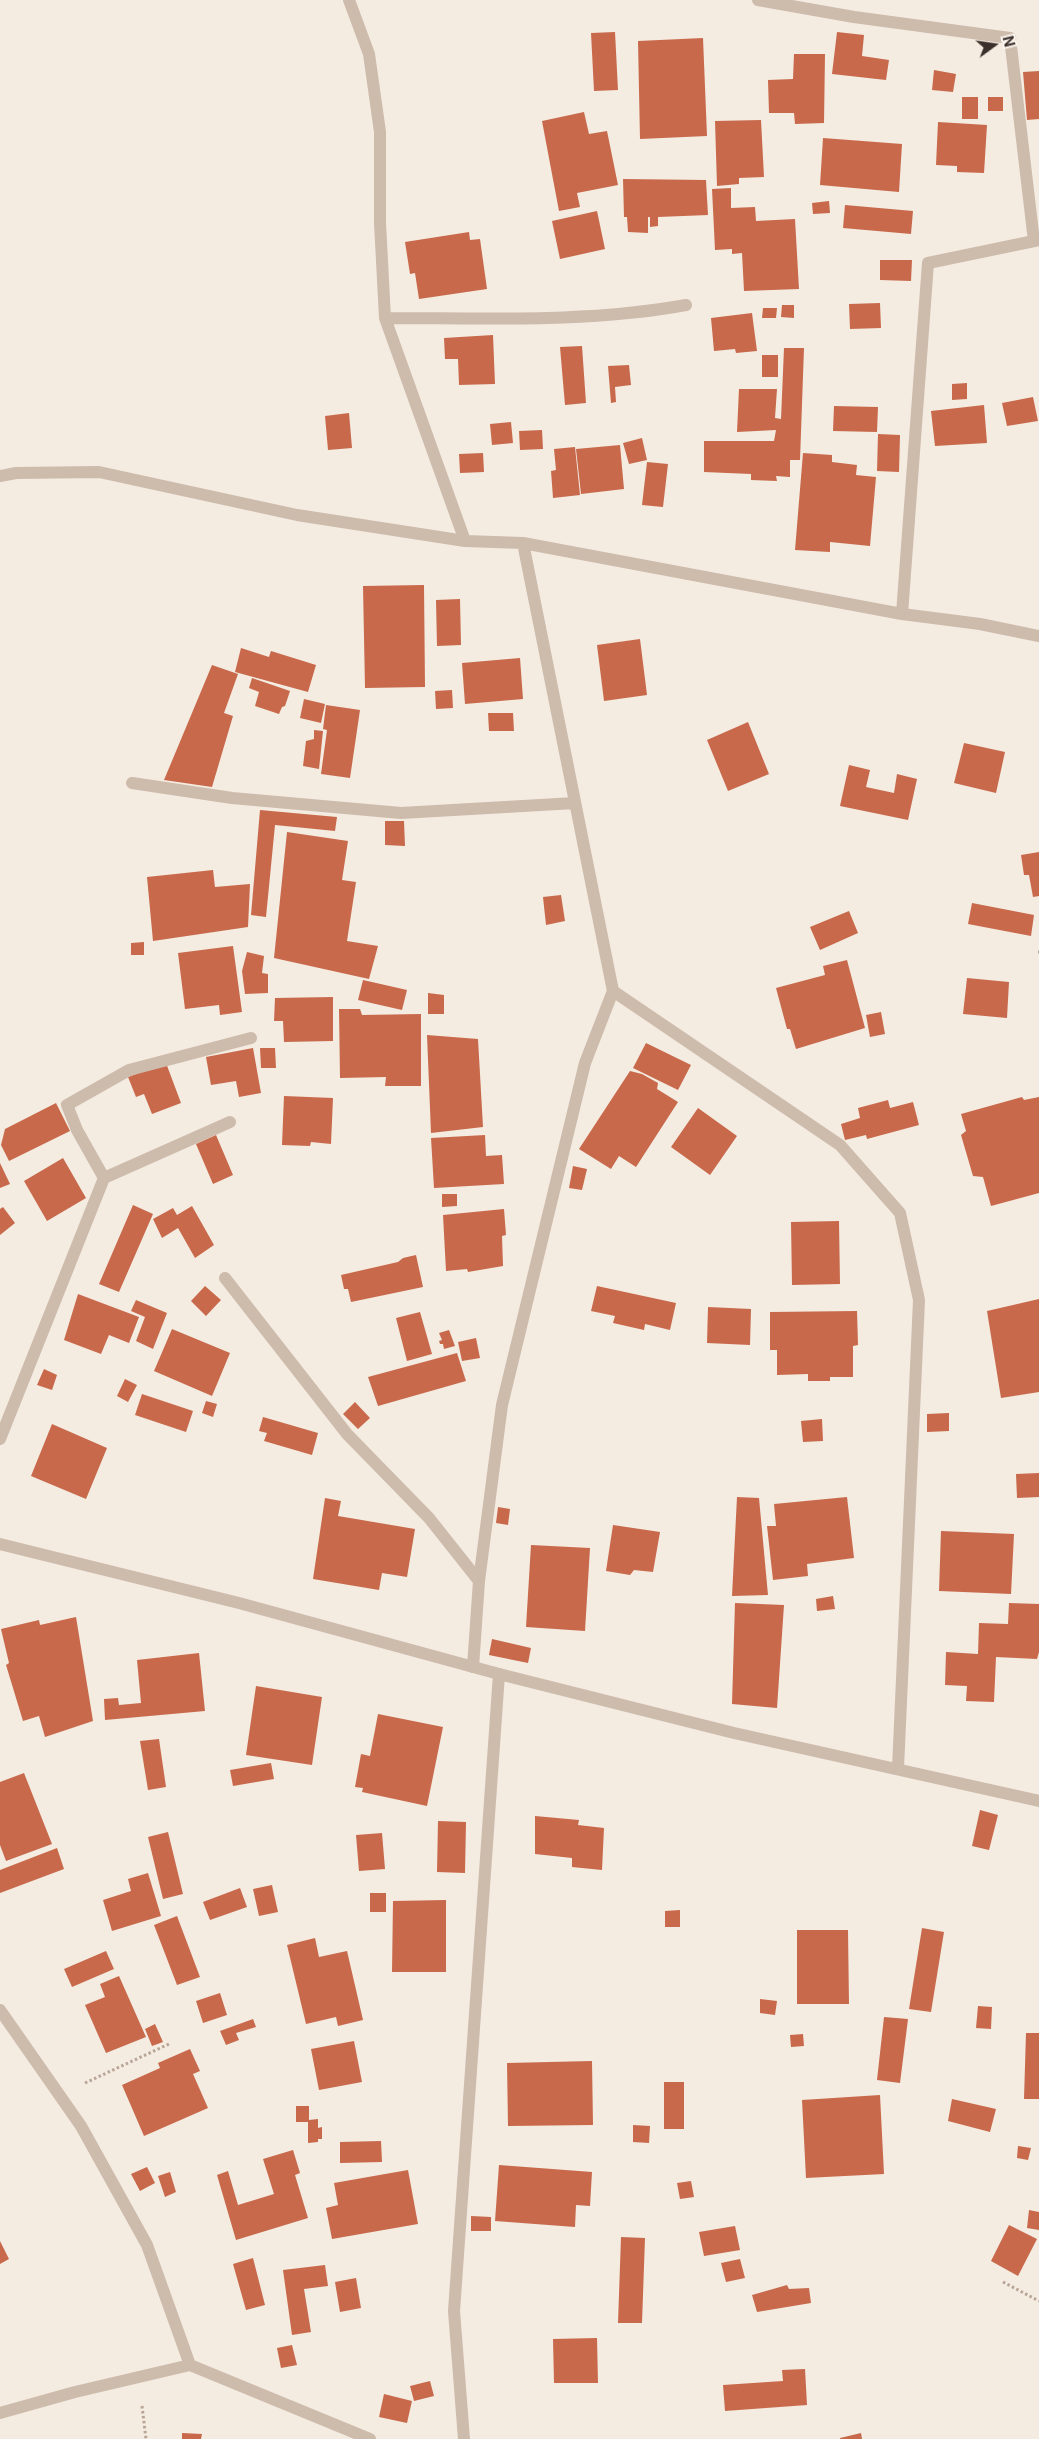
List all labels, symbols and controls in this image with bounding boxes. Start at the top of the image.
north arrow [969,20,1019,70]
text: N [999,34,1019,48]

